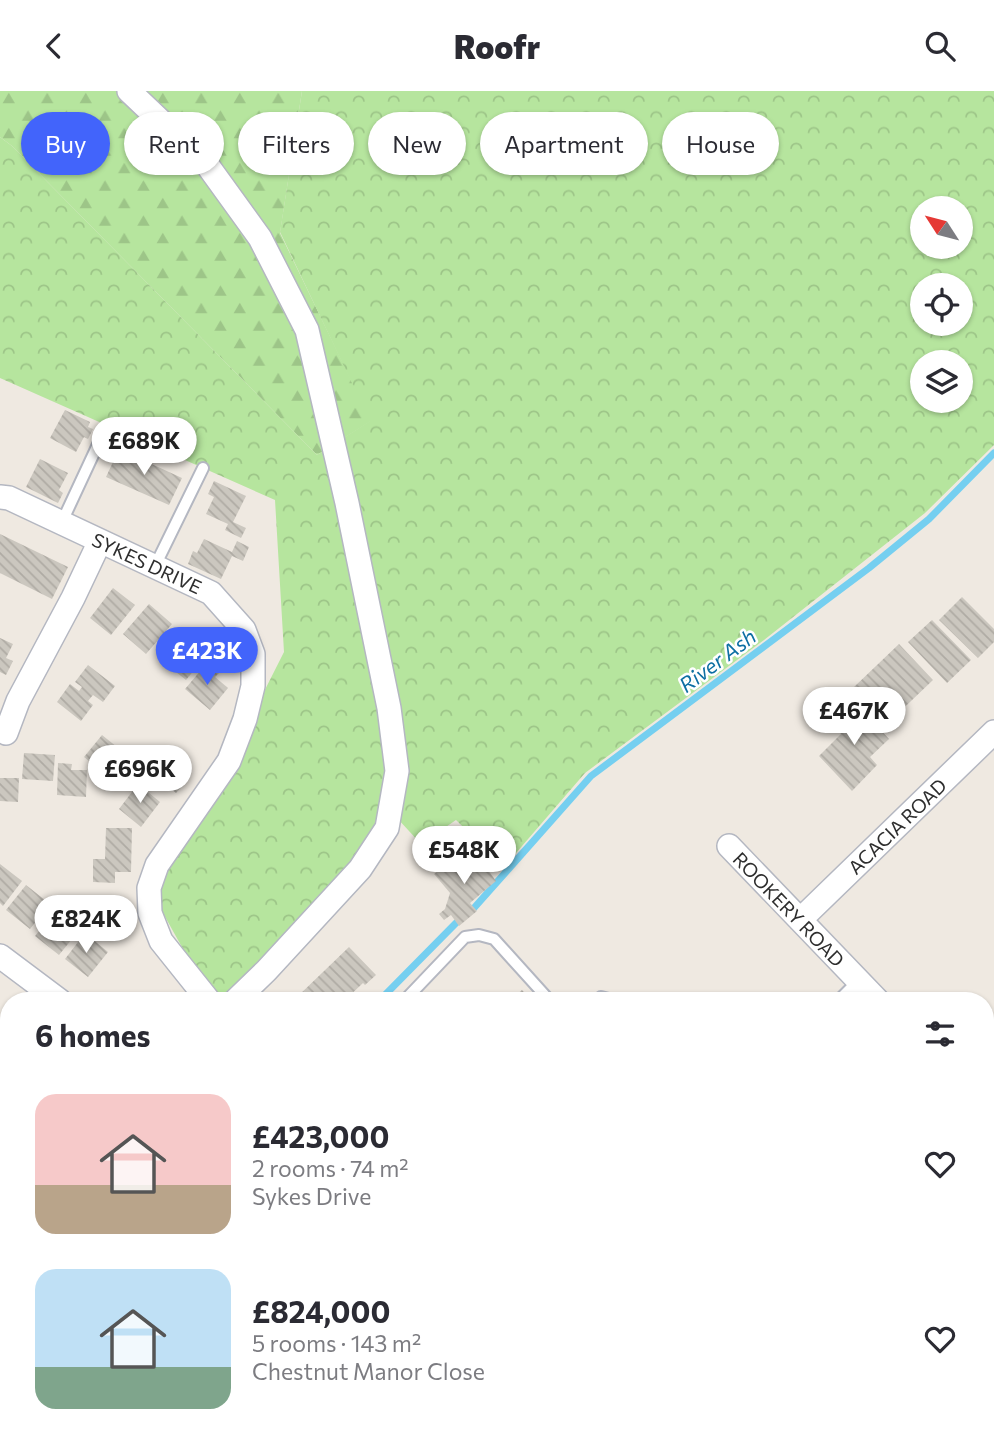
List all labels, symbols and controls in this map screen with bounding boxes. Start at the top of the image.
text: Roofr [454,26,540,66]
icon: back [35,27,73,65]
icon: search [921,27,959,65]
chip: Buy [21,112,110,175]
chip: Rent [124,112,224,175]
chip: Filters [238,112,354,175]
chip: New [368,112,466,175]
chip: Apartment [480,112,648,175]
chip: House [662,112,779,175]
north arrow [910,196,973,259]
map controls [910,196,973,413]
button: locate [910,273,973,336]
button: layers [910,350,973,413]
pin: £689K [95,417,193,477]
text: £689K [108,426,180,454]
street label: SYKES DRIVE [89,528,205,598]
water label: River Ash [674,623,760,697]
pin: £423K [158,627,256,687]
text: £423K [172,636,242,664]
pin: £467K [805,687,903,747]
text: £467K [819,696,889,724]
pin: £696K [91,745,189,805]
text: £696K [104,754,176,782]
street label: ACACIA ROAD [843,773,951,879]
pin: £548K [415,827,513,886]
text: £548K [428,835,500,863]
street label: ROOKERY ROAD [729,847,849,971]
pin: £824K [37,895,135,955]
text: £824K [51,904,121,932]
icon: filters [921,1015,959,1053]
text: 6 homes [35,1016,150,1053]
text: £423,000 [252,1117,389,1154]
icon: home [91,1122,175,1206]
icon: heart [921,1145,959,1183]
text: 2 rooms · 74 m² [252,1154,408,1182]
text: Sykes Drive [252,1182,371,1210]
text: £824,000 [252,1292,390,1329]
icon: home [91,1297,175,1381]
icon: heart [921,1320,959,1358]
text: 5 rooms · 143 m² [252,1329,421,1357]
text: Chestnut Manor Close [252,1357,485,1385]

